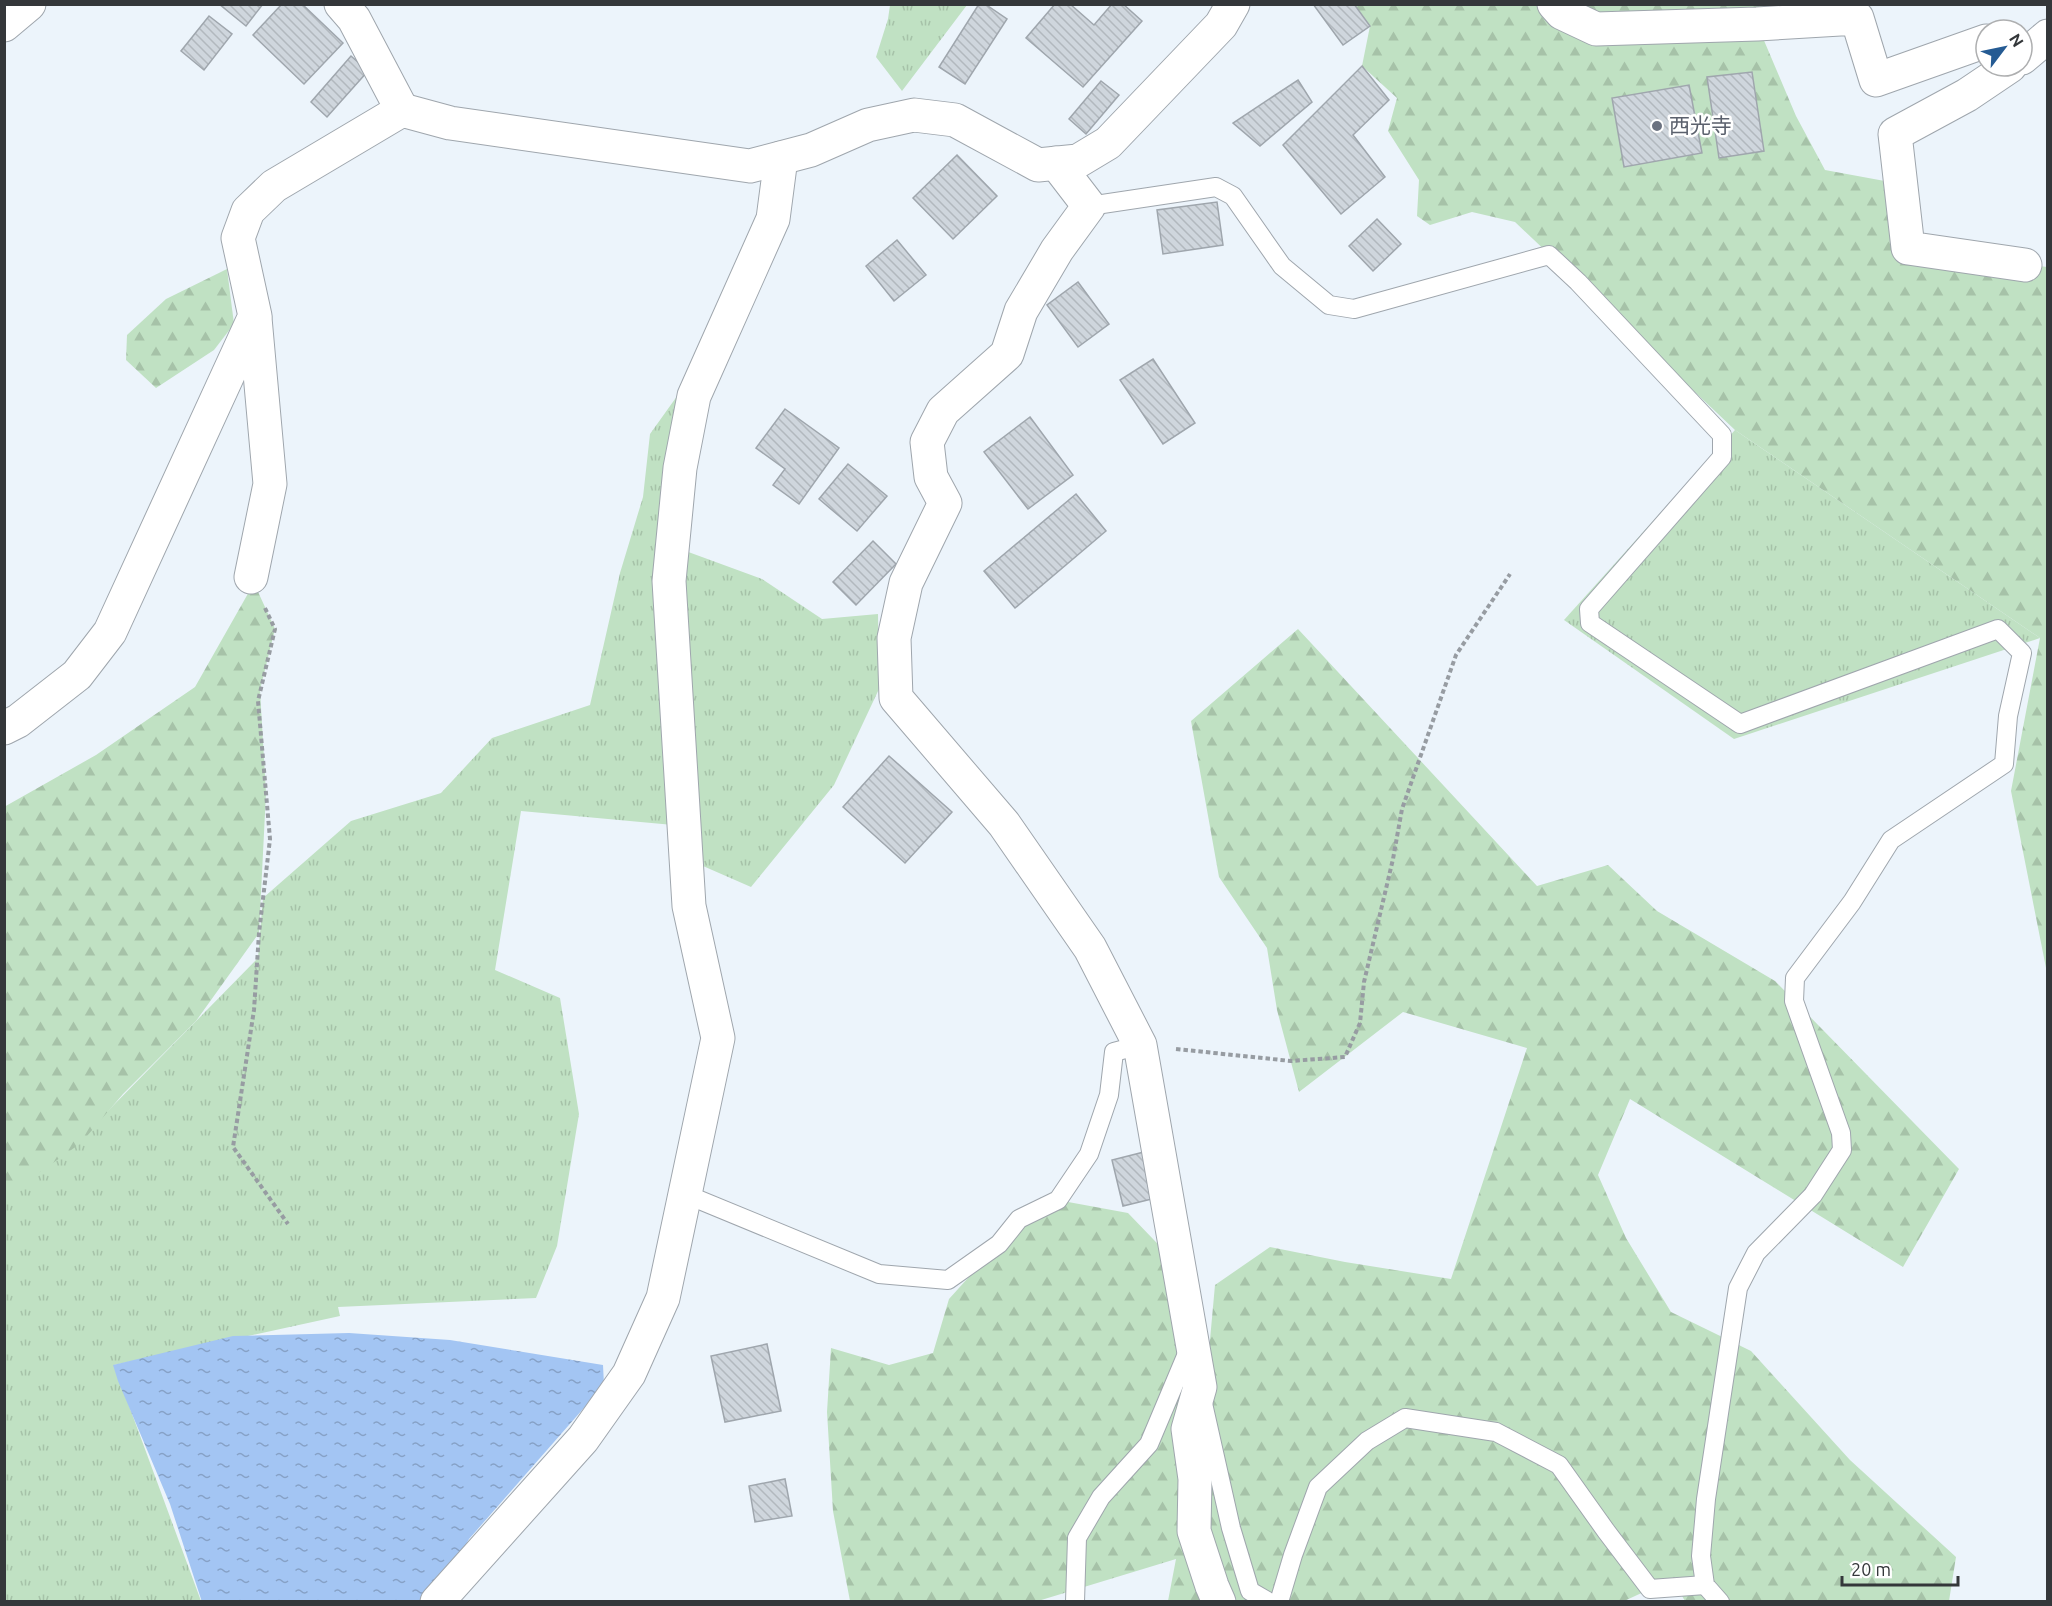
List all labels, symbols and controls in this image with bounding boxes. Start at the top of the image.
north arrow [1974,18,2034,78]
text: N [2006,30,2028,50]
place label: 西光寺 [1669,113,1732,137]
marker: 西光寺 [1650,119,1664,133]
scale bar [1842,1549,1958,1587]
text: 20 m [1851,1559,1891,1579]

